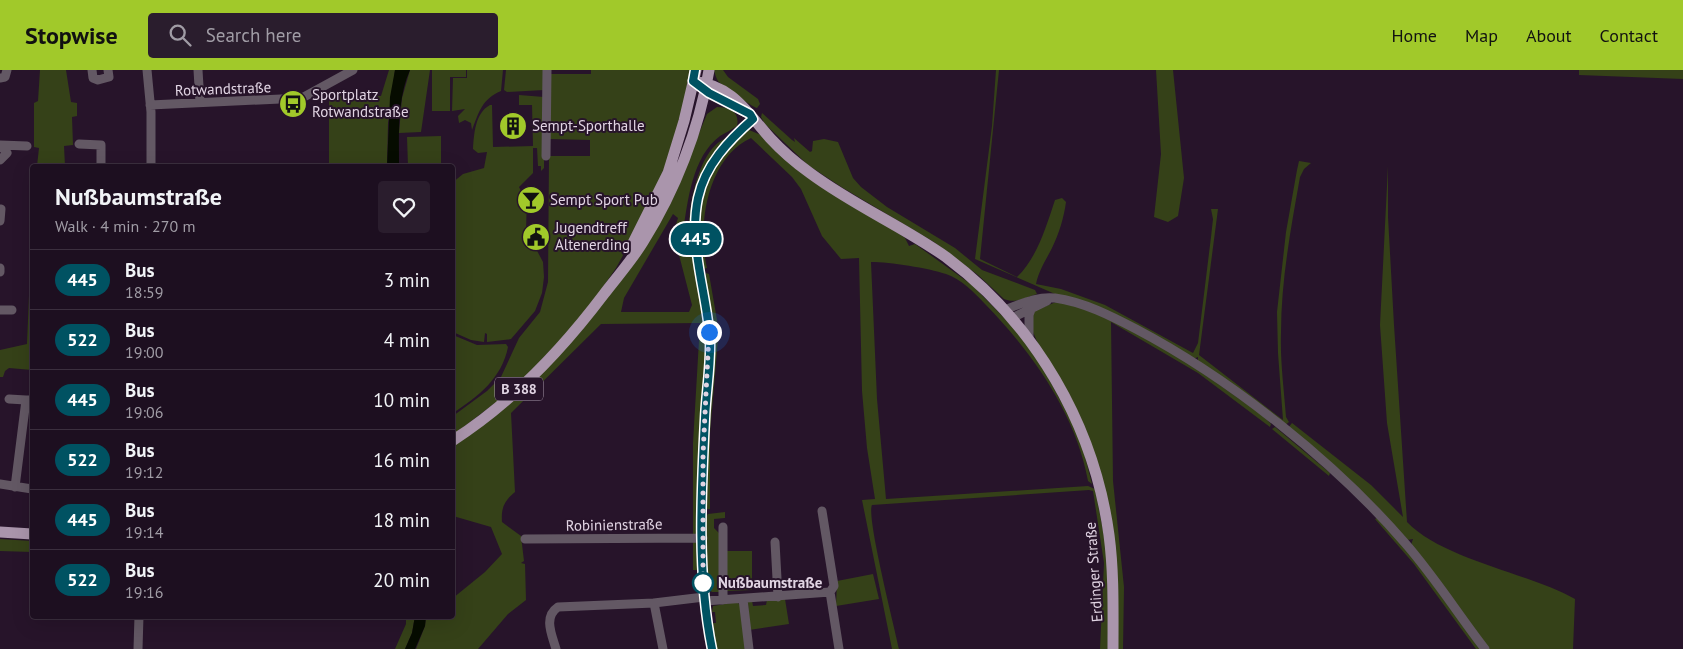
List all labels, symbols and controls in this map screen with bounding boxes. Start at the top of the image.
search box [148,13,498,58]
text: Stopwise [25,20,118,51]
icon: search [166,21,194,49]
text: Search here [206,23,302,47]
text: Home [1391,24,1437,47]
text: Map [1465,24,1498,47]
text: About [1526,24,1572,47]
text: Contact [1600,24,1658,47]
street label: Rotwandstraße [174,77,272,100]
place label: Sportplatz Rotwandstraße [312,85,409,121]
bus stop icon: Sportplatz Rotwandstraße [278,89,308,119]
building icon: Sempt-Sporthalle [498,111,528,141]
place label: Sempt-Sporthalle [532,116,645,135]
text: Nußbaumstraße [55,181,222,212]
button: heart [378,181,430,233]
bar icon: Sempt Sport Pub [516,185,546,215]
place label: Sempt Sport Pub [550,190,658,209]
text: Walk · 4 min · 270 m [55,216,195,236]
place label: Jugendtreff Altenerding [554,218,630,254]
public building icon: Jugendtreff Altenerding [521,222,551,252]
line badge: 445 [667,223,725,255]
text: 445 [681,227,711,250]
text: Bus [125,258,154,282]
text: 445 [67,268,98,291]
text: 3 min [384,268,430,292]
text: 18:59 [125,282,163,302]
text: Bus [125,318,154,342]
your location [697,320,722,345]
text: 522 [67,328,98,351]
text: 4 min [384,328,430,352]
text: 19:00 [125,342,163,362]
text: Bus [125,378,154,402]
road number: B 388 [495,378,543,400]
text: 445 [67,388,98,411]
text: 10 min [373,388,430,412]
text: 19:06 [125,402,163,422]
text: Bus [125,438,154,462]
text: 522 [67,448,98,471]
text: 16 min [373,448,430,472]
text: 19:12 [125,462,163,482]
text: Bus [125,498,154,522]
text: 445 [67,508,98,531]
text: 18 min [373,508,430,532]
street label: Robinienstraße [565,514,663,535]
street label: Erdinger Straße [1081,521,1106,623]
text: 19:14 [125,522,163,542]
text: Bus [125,558,154,582]
text: 522 [67,568,98,591]
text: 20 min [373,568,430,592]
marker: Nußbaumstraße [692,572,714,594]
place label: Nußbaumstraße [718,573,823,592]
text: 19:16 [125,582,163,602]

